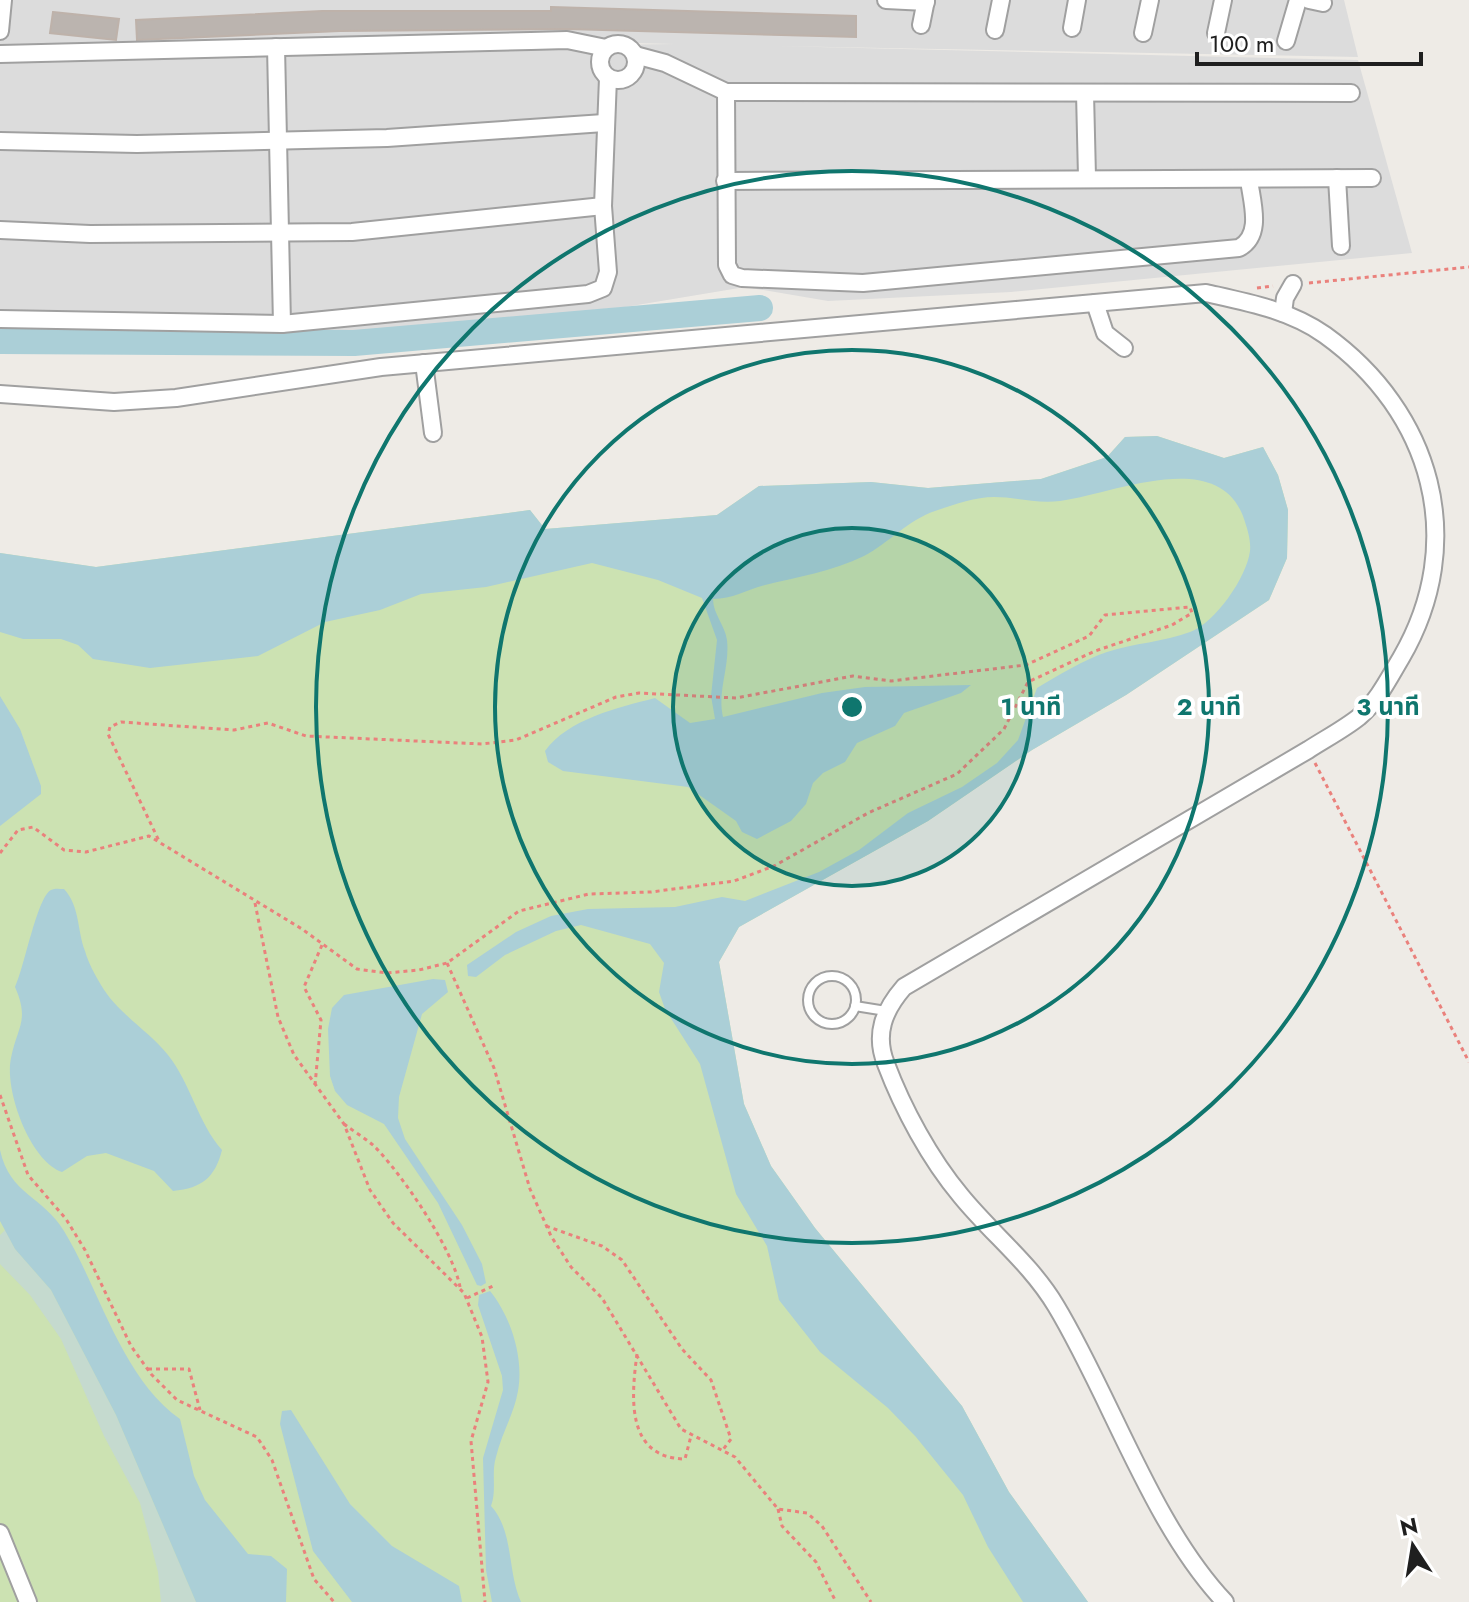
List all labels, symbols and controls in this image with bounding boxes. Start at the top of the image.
scale bar [1197,16,1421,66]
text: 100 m [1209,26,1275,61]
text: 1 นาที [1001,689,1061,724]
text: 2 นาที [1177,689,1241,724]
text: 3 นาที [1356,689,1420,724]
centre of rings [838,693,866,721]
north arrow [1373,1506,1453,1586]
text: N [1397,1509,1421,1544]

